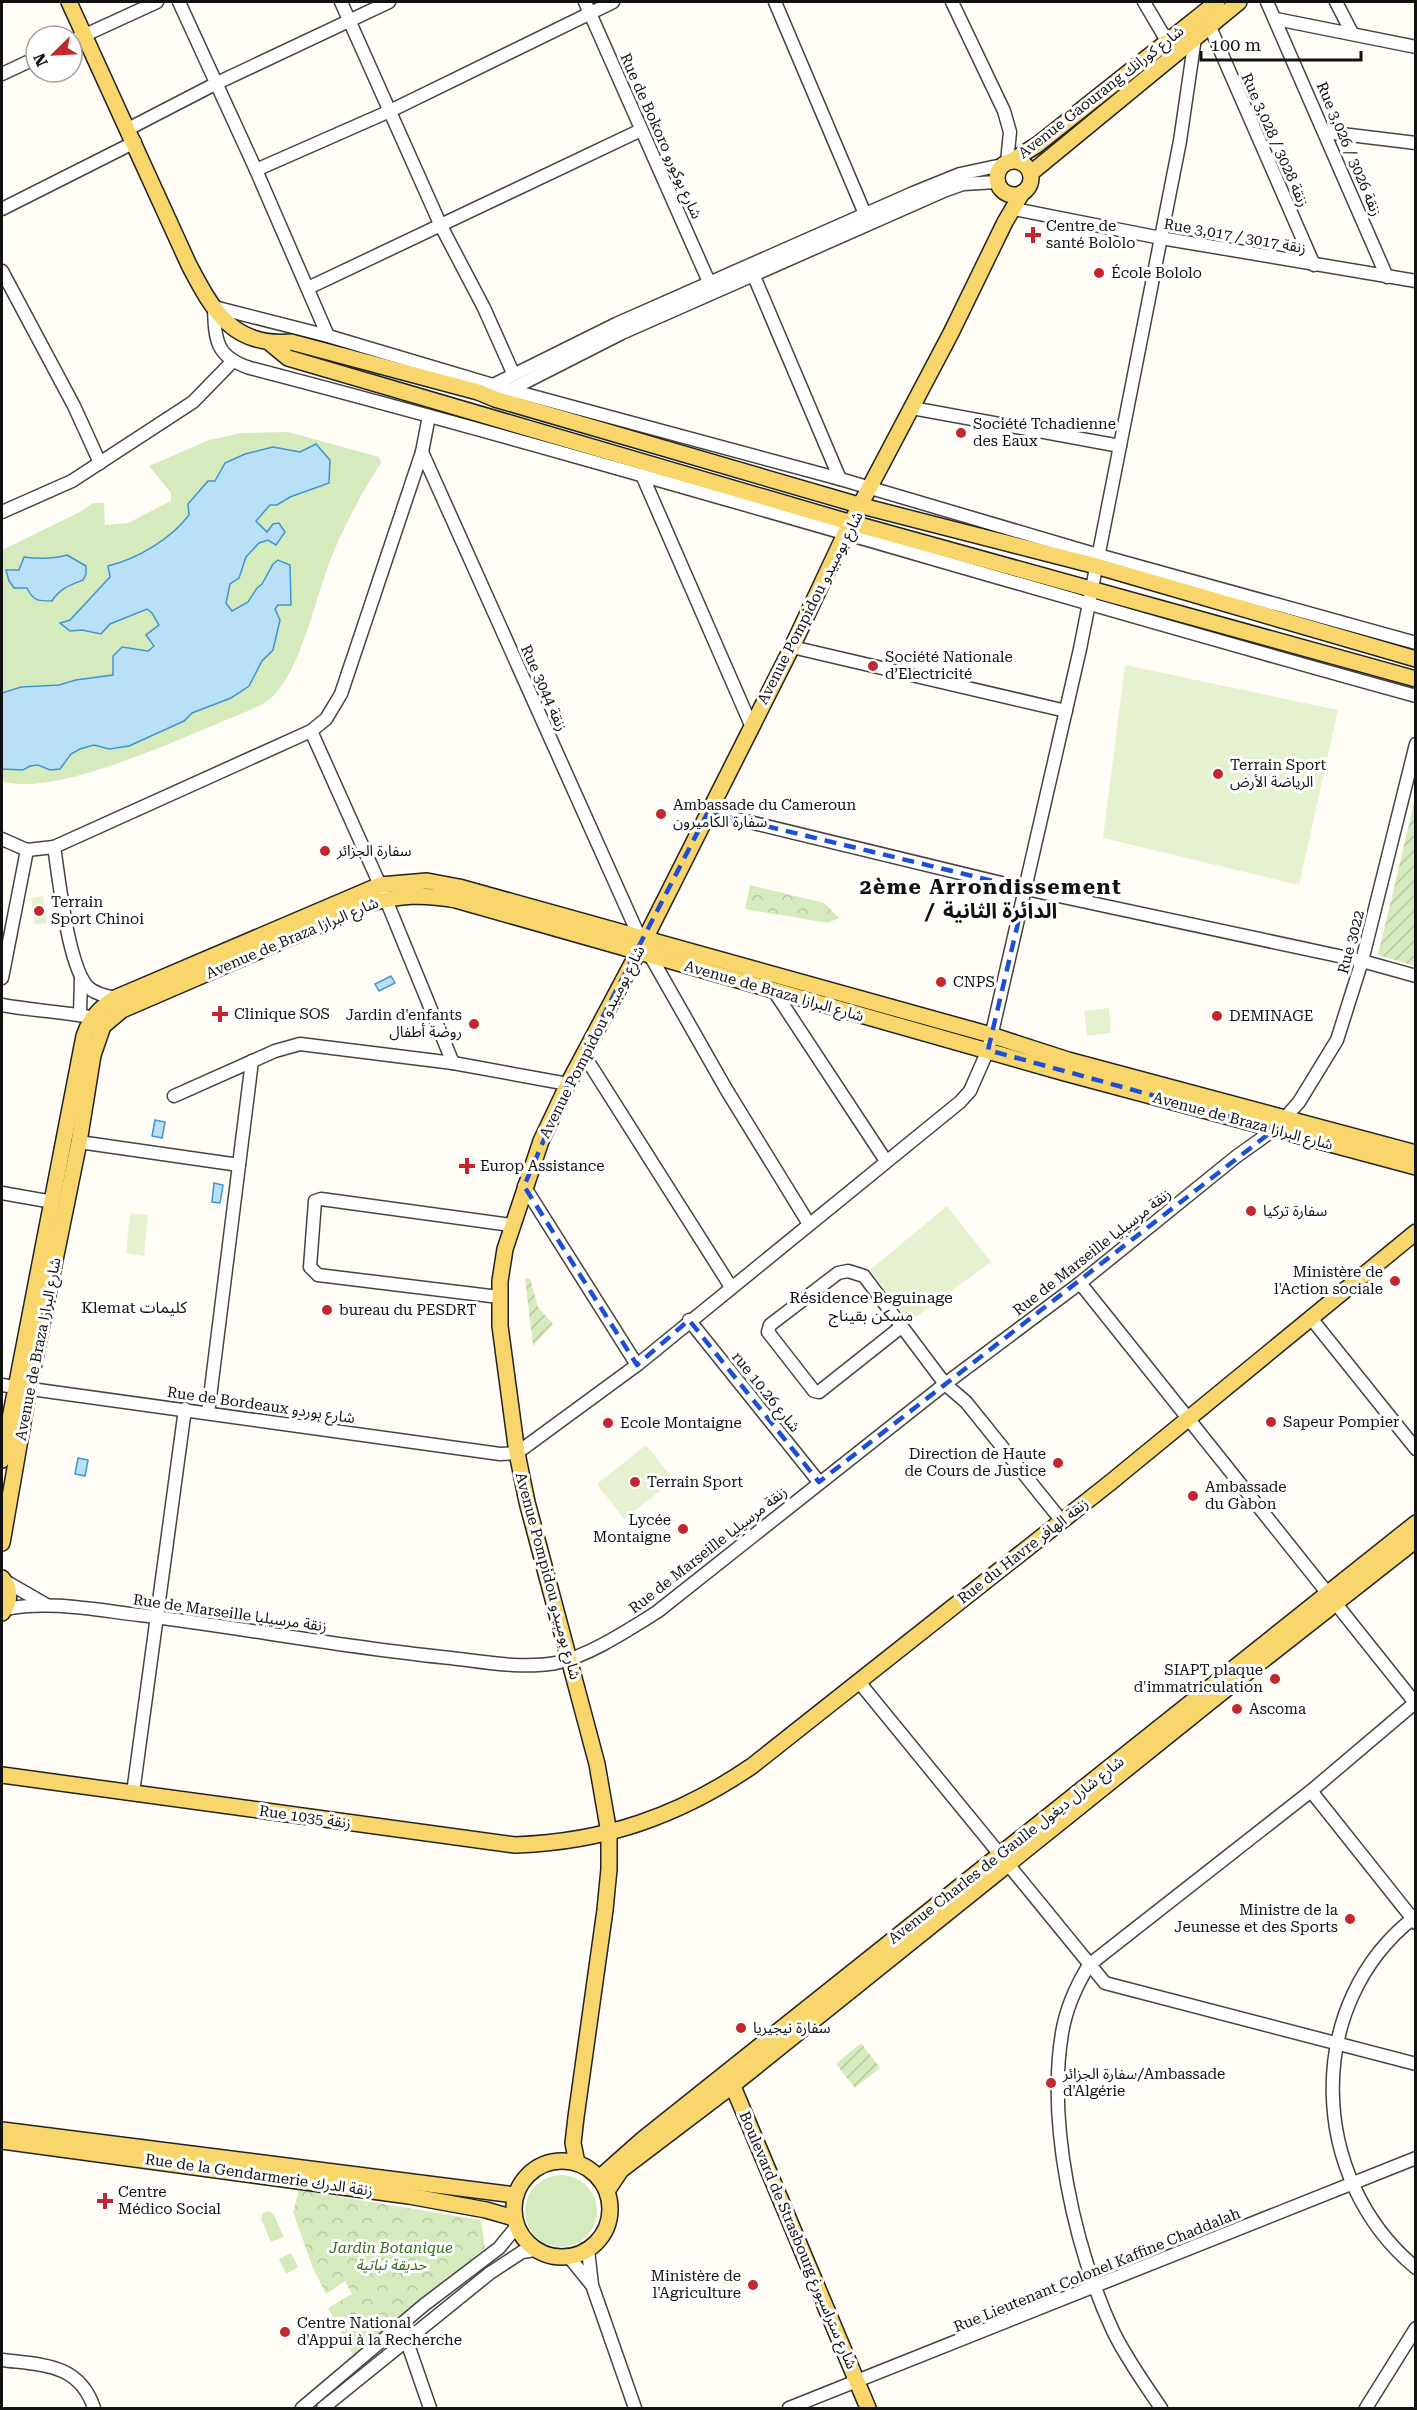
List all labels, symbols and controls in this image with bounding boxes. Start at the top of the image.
street label: Avenue Gaourang شارع كورانك [1015,22,1189,165]
north arrow [24,24,84,84]
scale bar [1201,24,1362,62]
text: 100 m [1210,34,1261,55]
text: N [30,50,52,69]
street label: Rue de Bokoro شارع بوكورو [614,50,706,223]
street label: Rue 3,028 / زنقة 3028 [1237,70,1313,210]
street label: Rue 3,026 / زنقة 3026 [1313,79,1385,219]
street label: Rue 3,017 / زنقة 3017 [1162,215,1308,257]
place label: Centre de santé Bololo [1046,217,1135,252]
marker: Centre de santé Bololo [1024,226,1042,244]
place label: École Bololo [1111,264,1202,282]
marker: École Bololo [1092,266,1106,280]
place label: Société Tchadienne des Eaux [973,415,1116,450]
marker: Société Tchadienne des Eaux [954,426,968,440]
street label: Avenue Pompidou شارع بومبيدو [753,508,869,709]
street label: Rue 3044 زنقة [517,642,571,734]
place label: Société Nationale d’Electricité [885,648,1013,683]
marker: Société Nationale d’Electricité [866,659,880,673]
place label: Terrain Sport الرياضة الأرض [1230,756,1327,791]
marker: Terrain Sport الرياضة الأرض [1211,767,1225,781]
place label: Ambassade du Cameroun سفارة الكاميرون [673,796,856,831]
marker: Ambassade du Cameroun سفارة الكاميرون [654,807,668,821]
place label: سفارة الجزائر [336,842,412,860]
marker: سفارة الجزائر [318,844,332,858]
district label: 2ème Arrondissement / الدائرة الثانية [860,875,1122,923]
place label: Terrain Sport Chinoi [51,893,144,928]
street label: Avenue de Braza شارع البرازا [203,893,382,985]
marker: Terrain Sport Chinoi [32,904,46,918]
street label: Rue 3022 [1334,908,1368,976]
street label: Avenue Pompidou شارع بومبيدو [535,942,651,1143]
street label: Avenue de Braza شارع البرازا [681,957,866,1028]
place label: CNPS [953,973,995,991]
marker: CNPS [934,975,948,989]
marker: Clinique SOS [211,1005,229,1023]
place label: Clinique SOS [234,1005,330,1023]
place label: Jardin d'enfants روضة أطفال [346,1006,462,1041]
place label: DEMINAGE [1229,1007,1313,1025]
marker: DEMINAGE [1210,1009,1224,1023]
marker: Jardin d'enfants روضة أطفال [467,1017,481,1031]
street label: Avenue de Braza شارع البرازا [1150,1088,1335,1157]
marker: Europ Assistance [458,1157,476,1175]
place label: Europ Assistance [480,1157,604,1175]
street label: Rue de Marseille زنقة مرسيليا [1009,1185,1175,1319]
place label: سفارة تركيا [1263,1202,1328,1220]
marker: سفارة تركيا [1244,1204,1258,1218]
street label: Avenue de Braza شارع البرازا [11,1256,68,1443]
place label: Ministère de l'Action sociale [1274,1263,1383,1298]
marker: Ministère de l'Action sociale [1388,1274,1402,1288]
district label: Résidence Beguinage مسكن بقيناج [789,1288,953,1328]
district label: Klemat كليمات [81,1298,187,1317]
place label: bureau du PESDRT [339,1301,477,1319]
marker: bureau du PESDRT [320,1303,334,1317]
street label: rue 10.26 شارع [726,1348,804,1438]
street label: Rue de Bordeaux شارع بوردو [166,1383,356,1430]
place label: Sapeur Pompier [1283,1413,1399,1431]
place label: Ecole Montaigne [620,1414,742,1432]
marker: Sapeur Pompier [1264,1415,1278,1429]
marker: Ecole Montaigne [601,1416,615,1430]
place label: Direction de Haute de Cours de Justice [904,1445,1046,1480]
marker: Direction de Haute de Cours de Justice [1051,1456,1065,1470]
street label: Avenue Pompidou شارع بومبيدو [509,1470,584,1683]
place label: Terrain Sport [647,1473,744,1491]
marker: Terrain Sport [628,1475,642,1489]
place label: Ambassade du Gabon [1205,1478,1287,1513]
street label: Rue de Marseille زنقة مرسيليا [625,1483,791,1617]
marker: Ambassade du Gabon [1186,1489,1200,1503]
street label: Rue du Havre زنقة الهافر [954,1494,1092,1608]
place label: Lycée Montaigne [593,1511,671,1546]
marker: Lycée Montaigne [676,1522,690,1536]
street label: Rue de Marseille زنقة مرسيليا [132,1590,328,1636]
place label: SIAPT plaque d'immatriculation [1134,1661,1263,1696]
marker: SIAPT plaque d'immatriculation [1268,1672,1282,1686]
place label: Ascoma [1249,1700,1306,1718]
marker: Ascoma [1230,1702,1244,1716]
street label: Avenue Charles de Gaulle شارع شارل ديغول [885,1752,1129,1950]
street label: Rue 1035 زنقة [258,1802,352,1832]
place label: Ministre de la Jeunesse et des Sports [1174,1901,1338,1936]
marker: Ministre de la Jeunesse et des Sports [1343,1912,1357,1926]
place label: سفارة نيجيريا [753,2019,831,2037]
marker: سفارة نيجيريا [734,2021,748,2035]
place label: سفارة الجزائر/Ambassade d'Algérie [1062,2065,1225,2100]
marker: سفارة الجزائر/Ambassade d'Algérie [1044,2076,1058,2090]
street label: Boulevard de Strasbourg شارع ستراسبورغ [733,2108,861,2373]
street label: Rue de la Gendarmerie زنقة الدرك [144,2150,374,2200]
place label: Centre Médico Social [118,2183,221,2218]
marker: Centre Médico Social [96,2192,114,2210]
street label: Rue Lieutenant Colonel Kaffine Chaddalah [951,2204,1243,2336]
park label: Jardin Botanique حديقة نباتية [328,2239,453,2274]
place label: Ministère de l'Agriculture [651,2267,741,2302]
marker: Ministère de l'Agriculture [746,2278,760,2292]
place label: Centre National d'Appui à la Recherche [297,2314,462,2349]
marker: Centre National d'Appui à la Recherche [278,2325,292,2339]

